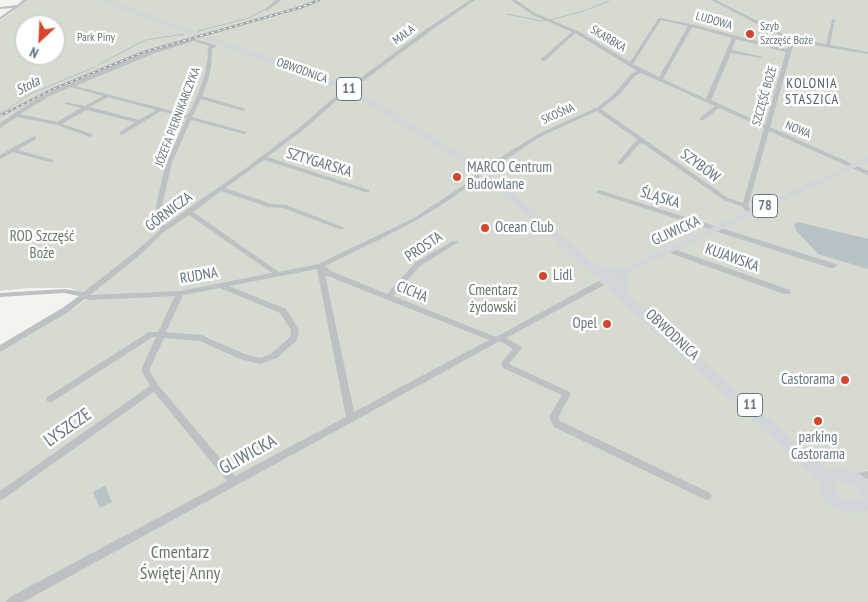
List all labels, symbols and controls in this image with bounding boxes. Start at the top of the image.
street label: LUDOWA [694,9,734,33]
north arrow [15,15,65,65]
place label: Szyb Szczęść Boże [760,20,813,48]
street label: MAŁA [390,22,418,48]
street label: SKARBKA [588,23,628,55]
marker: Szyb Szczęść Boże [744,28,756,40]
park label: Park Piny [77,31,115,45]
text: N [27,43,41,62]
street label: OBWODNICA [275,55,329,87]
street label: SZCZĘŚĆ BOŻE [750,64,780,128]
street label: JÓZEFA PIERNIKARCZYKA [152,65,204,169]
water label: Stoła [13,73,43,99]
district label: KOLONIA STASZICA [784,76,840,108]
road number: 11 [336,78,362,100]
street label: SKOŚNA [539,100,577,128]
street label: NOWA [783,118,813,142]
street label: SZTYGARSKA [284,145,354,181]
street label: SZYBÓW [677,146,723,186]
place label: MARCO Centrum Budowlane [467,159,552,194]
marker: MARCO Centrum Budowlane [451,171,463,183]
street label: ŚLĄSKA [638,183,682,213]
street label: GÓRNICZA [142,188,196,236]
road number: 78 [752,195,778,218]
street label: GLIWICKA [649,212,703,250]
place label: Ocean Club [495,219,554,237]
marker: Ocean Club [479,222,491,234]
park label: ROD Szczęść Boże [10,228,74,263]
street label: PROSTA [402,228,446,266]
street label: KUJAWSKA [703,240,761,276]
street label: RUDNA [179,264,219,288]
place label: Lidl [553,267,572,285]
marker: Lidl [537,270,549,282]
street label: CICHA [394,278,430,306]
park label: Cmentarz żydowski [469,282,517,317]
street label: OBWODNICA [642,306,702,364]
place label: Opel [573,315,597,333]
marker: Opel [601,318,613,330]
place label: Castorama [781,371,835,389]
marker: Castorama [839,374,851,386]
road number: 11 [738,394,762,416]
street label: LYSZCZE [40,404,96,452]
marker: parking Castorama [812,415,824,427]
place label: parking Castorama [791,429,845,464]
street label: GLIWICKA [216,431,280,479]
park label: Cmentarz Świętej Anny [140,542,220,584]

